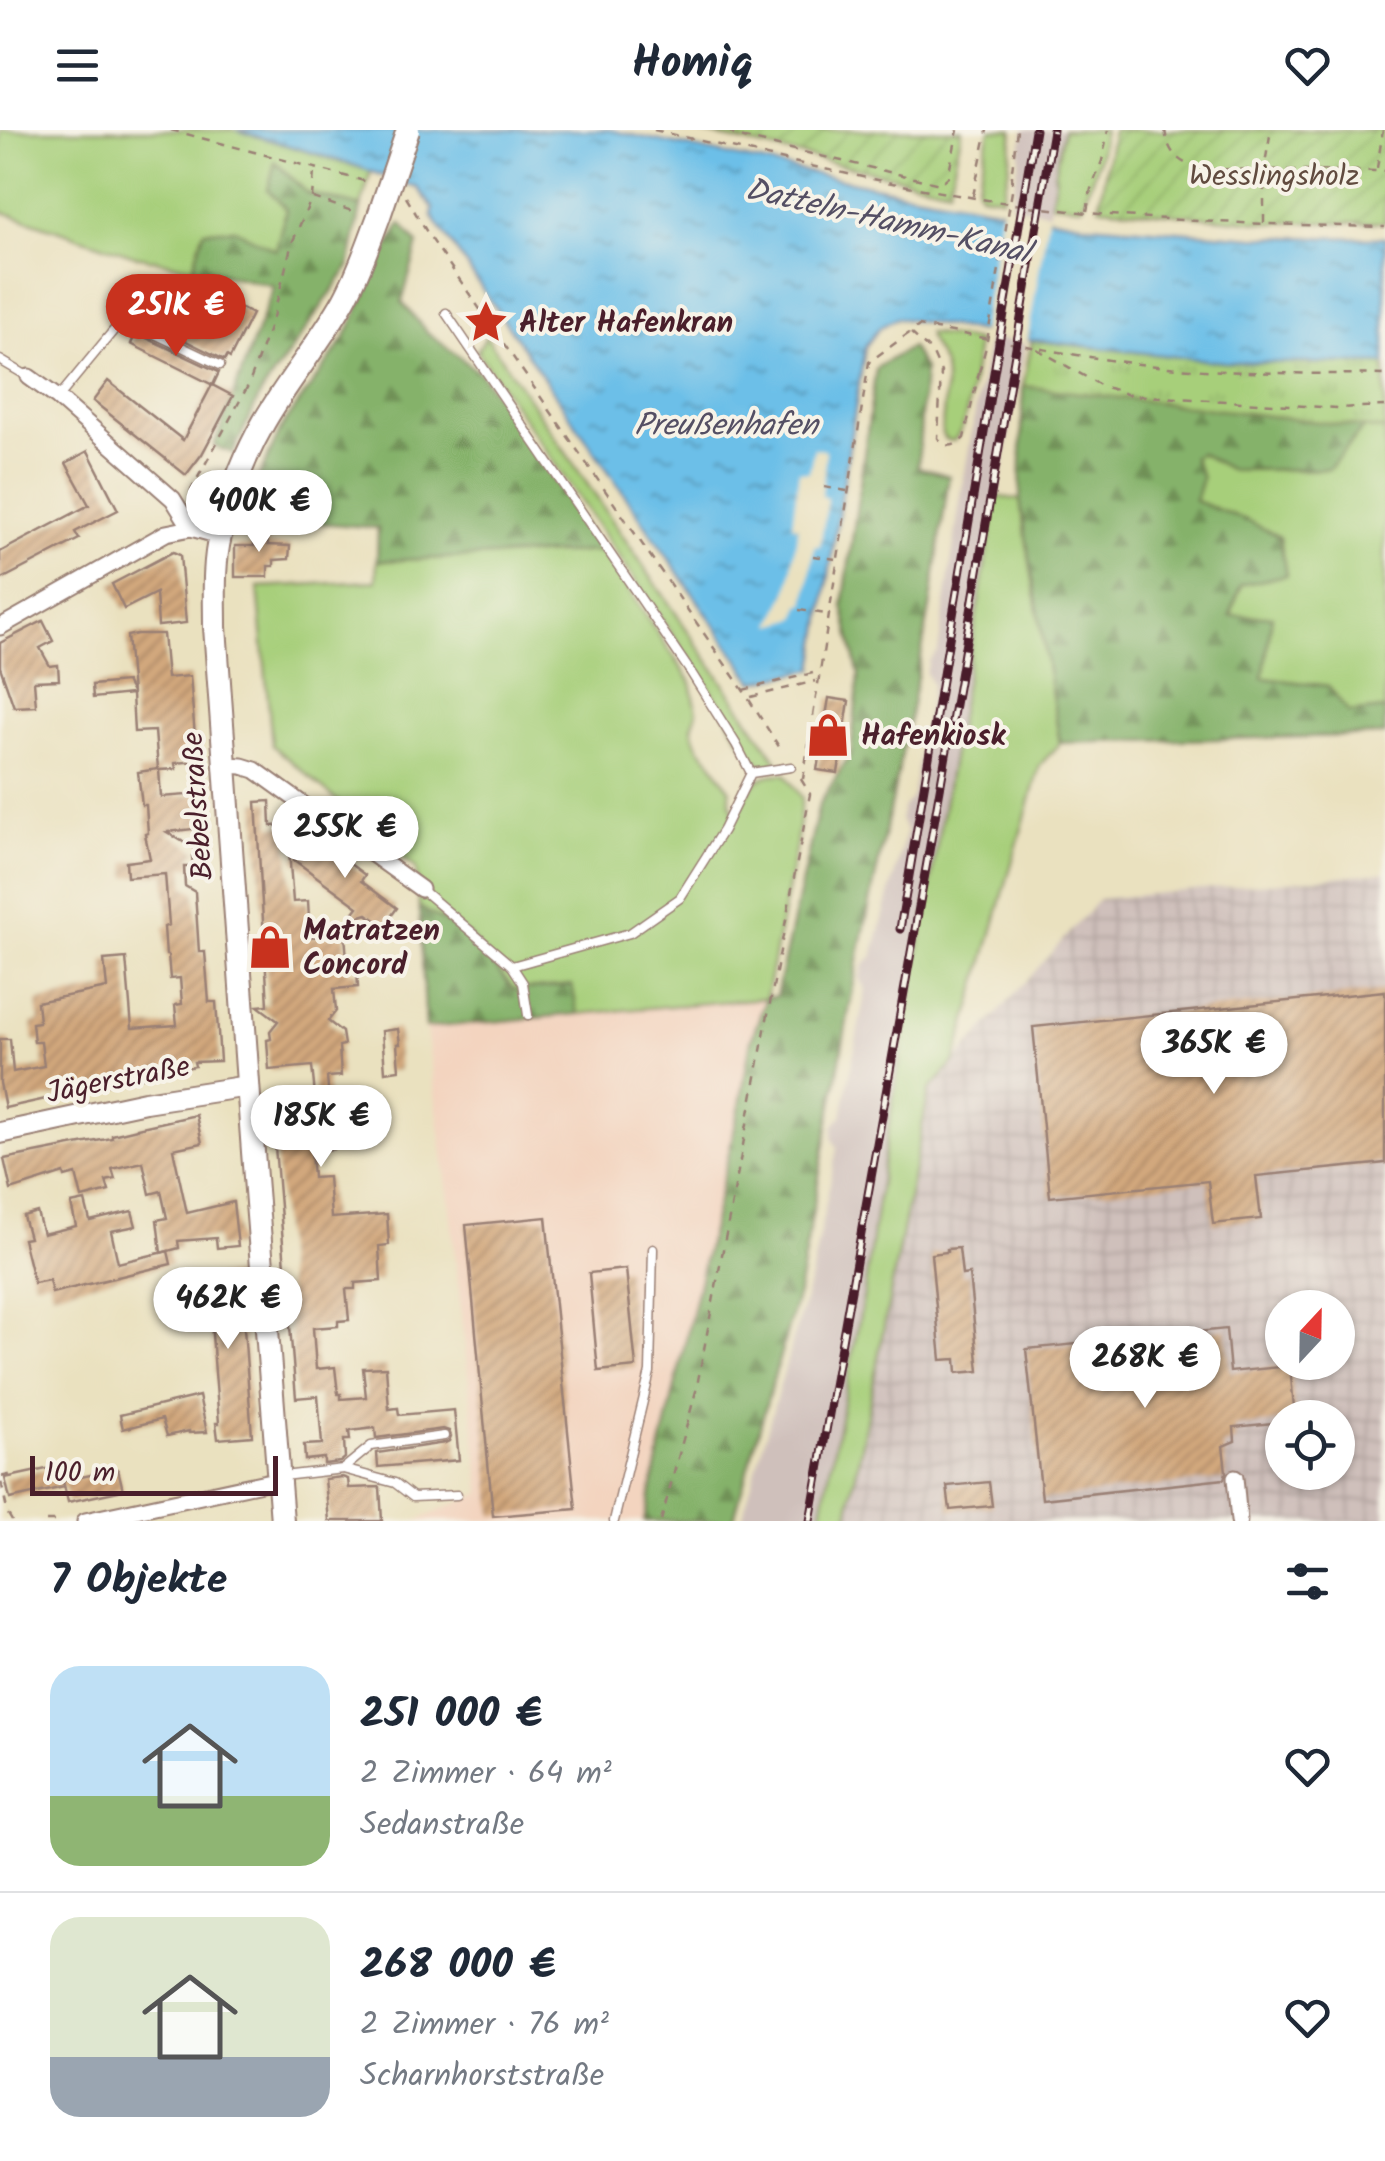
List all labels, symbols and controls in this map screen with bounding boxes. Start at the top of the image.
text: Homiq [632,29,753,101]
icon: menu [50,38,105,93]
icon: heart [1280,38,1335,93]
park label: Wesslingsholz [1189,153,1359,201]
water label: Datteln-Hamm-Kanal [740,165,1041,281]
pin: 251K € [95,274,257,359]
text: 251K € [128,281,224,332]
place icon: Alter Hafenkran [462,298,510,346]
place label: Alter Hafenkran [519,300,733,348]
water label: Preußenhafen [634,401,821,452]
pin: 400K € [178,470,340,555]
text: 400K € [208,477,310,528]
shop icon: Hafenkiosk [804,711,852,759]
place label: Hafenkiosk [861,713,1006,761]
street label: Bebelstraße [170,730,228,882]
pin: 255K € [264,796,426,881]
text: 255K € [294,803,396,854]
place label: Matratzen Concord [303,908,440,990]
shop icon: Matratzen Concord [246,923,294,971]
pin: 365K € [1133,1012,1295,1097]
text: 365K € [1163,1019,1265,1070]
street label: Jägerstraße [42,1044,194,1118]
pin: 185K € [240,1085,402,1170]
text: 185K € [273,1092,369,1143]
pin: 462K € [147,1267,309,1352]
text: 462K € [175,1274,281,1325]
north arrow [1265,1290,1355,1380]
map controls [1265,1290,1355,1490]
pin: 268K € [1064,1326,1226,1411]
text: 268K € [1092,1333,1198,1384]
button: locate [1265,1400,1355,1490]
scale bar [30,1451,278,1496]
text: 100 m [45,1451,115,1496]
text: 7 Objekte [50,1548,227,1615]
icon: filters [1280,1554,1335,1609]
text: 251 000 € [360,1682,542,1749]
icon: home [130,1706,250,1826]
icon: heart [1280,1739,1335,1794]
text: 2 Zimmer · 64 m² [360,1749,612,1800]
text: Sedanstraße [360,1800,524,1851]
text: 268 000 € [360,1933,556,2000]
icon: home [130,1957,250,2077]
icon: heart [1280,1990,1335,2045]
text: 2 Zimmer · 76 m² [360,2000,609,2051]
text: Scharnhorststraße [360,2051,604,2102]

